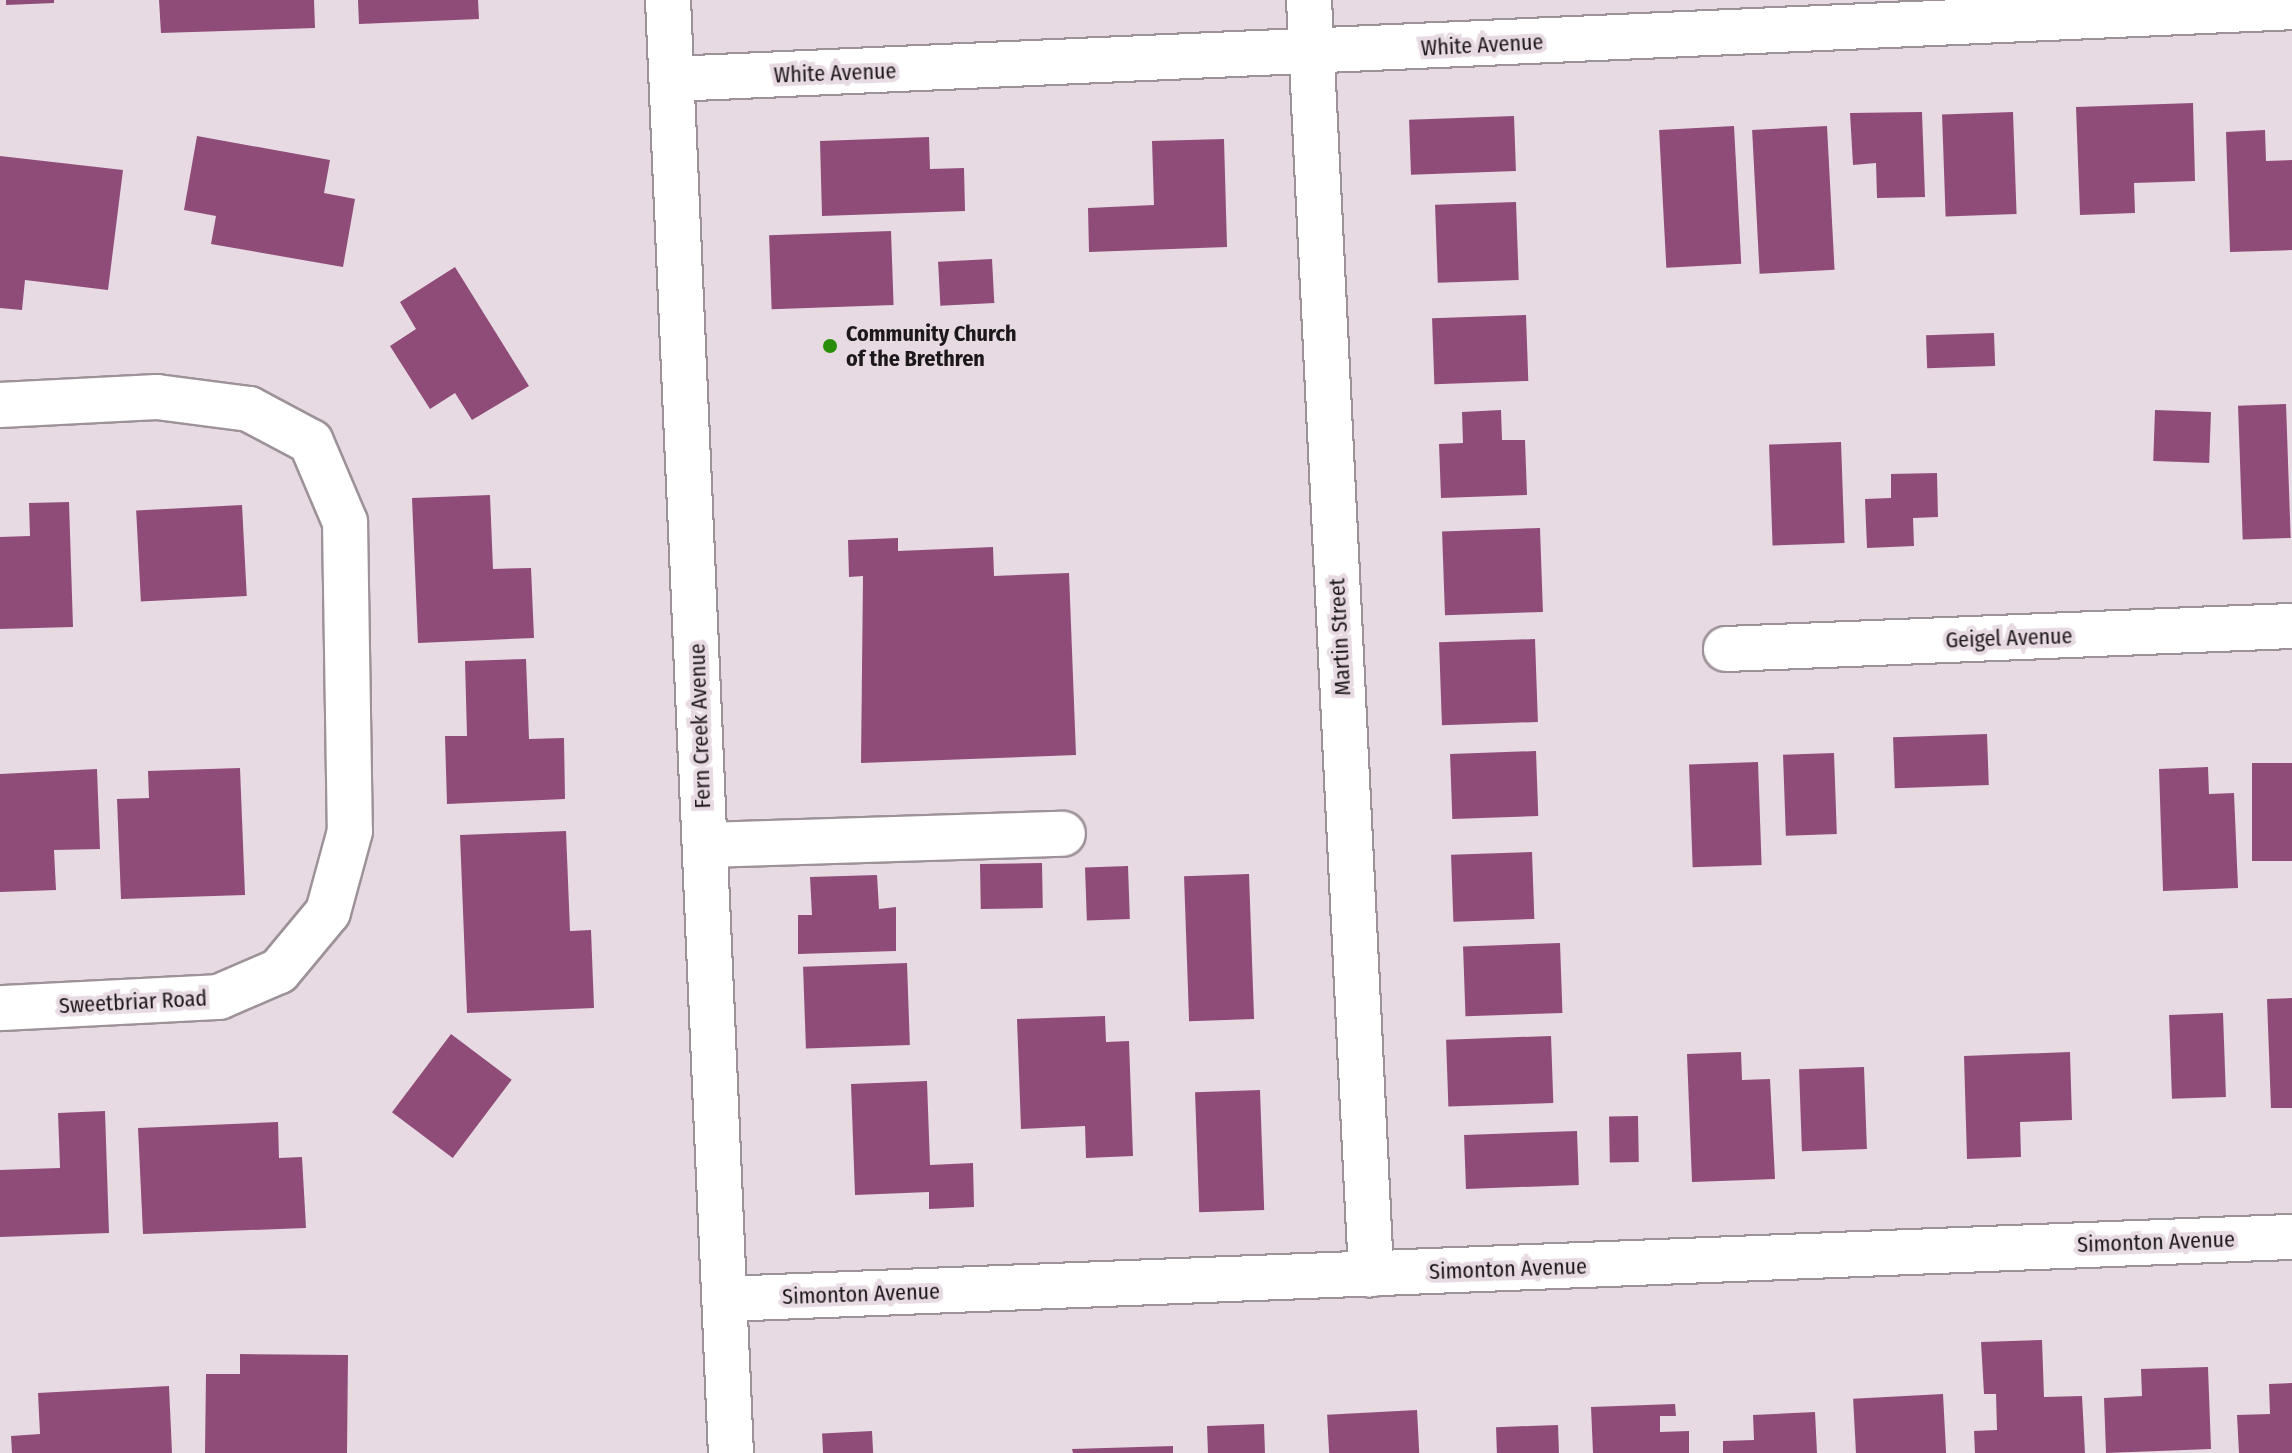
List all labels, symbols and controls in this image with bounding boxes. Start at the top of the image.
street label: White Avenue [1420,29,1544,61]
street label: White Avenue [773,58,897,88]
place label: Community Church of the Brethren [846,320,1017,372]
marker: Community Church of the Brethren [821,337,839,355]
street label: Martin Street [1324,578,1356,696]
street label: Geigel Avenue [1945,623,2073,653]
street label: Fern Creek Avenue [684,643,716,809]
street label: Sweetbriar Road [58,985,208,1019]
street label: Simonton Avenue [2077,1226,2235,1258]
street label: Simonton Avenue [1429,1253,1587,1285]
street label: Simonton Avenue [782,1278,940,1310]

